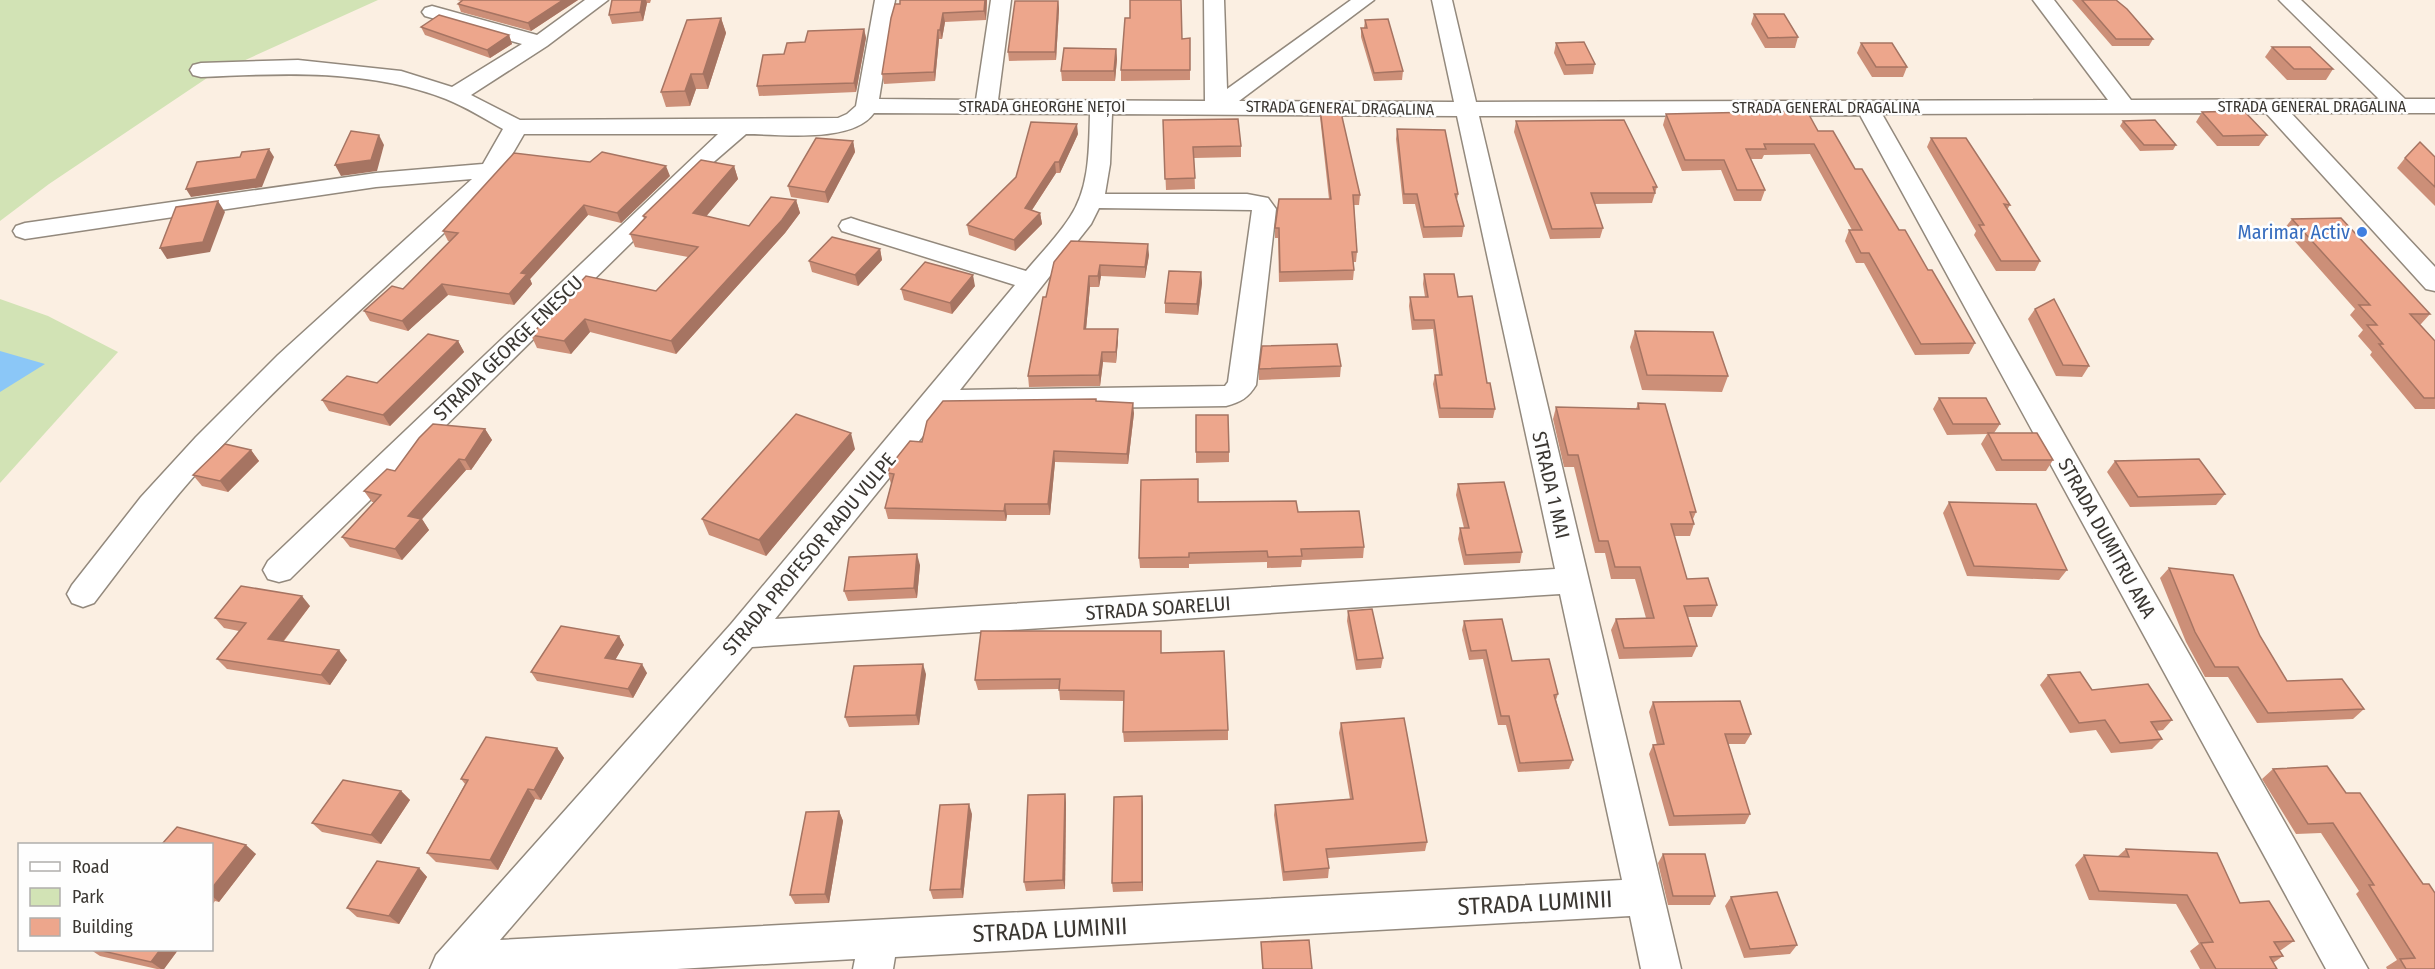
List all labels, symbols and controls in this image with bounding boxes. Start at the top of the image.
street label: STRADA GHEORGHE NEȚOI [959,97,1125,117]
street label: STRADA GENERAL DRAGALINA [1246,97,1435,119]
street label: STRADA GENERAL DRAGALINA [2218,97,2407,116]
street label: STRADA GENERAL DRAGALINA [1732,98,1921,117]
place label: Marimar Activ [2238,220,2350,244]
marker: Marimar Activ [2355,225,2369,239]
street label: STRADA GEORGE ENESCU [428,270,588,426]
street label: STRADA 1 MAI [1527,429,1575,541]
street label: STRADA PROFESOR RADU VULPE [717,448,901,660]
street label: STRADA DUMITRU ANA [2053,454,2161,623]
street label: STRADA SOARELUI [1085,591,1231,625]
legend [18,843,213,951]
text: Road [72,856,109,878]
street label: STRADA LUMINII [1457,885,1613,921]
text: Park [72,886,105,908]
street label: STRADA LUMINII [972,912,1128,948]
text: Building [72,916,133,938]

